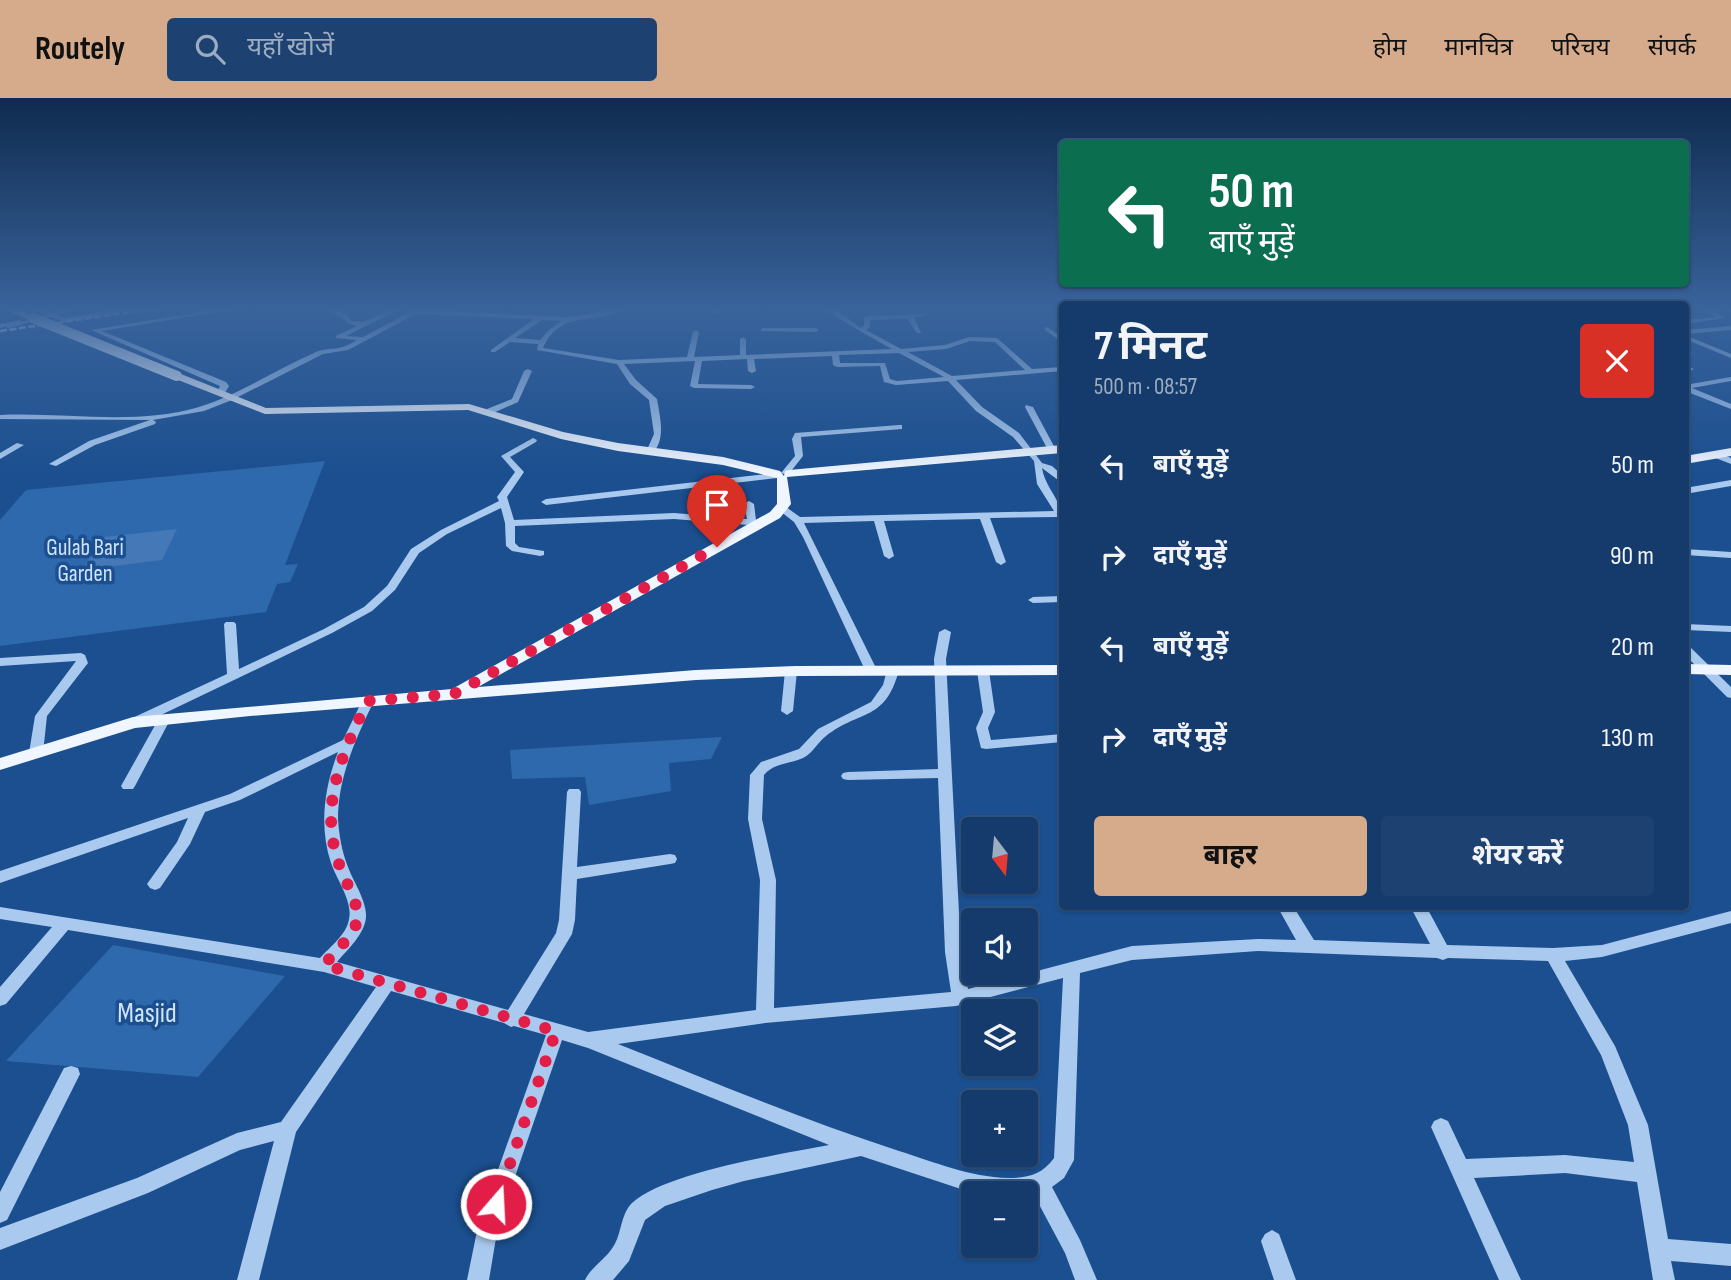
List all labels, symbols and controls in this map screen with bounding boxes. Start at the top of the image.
search box [167,18,657,81]
text: Routely [35,29,125,69]
icon: search [191,30,229,68]
text: यहाँ खोजें [247,32,334,63]
text: होम [1373,33,1406,62]
text: मानचित्र [1444,33,1513,62]
text: परिचय [1551,33,1610,62]
text: संपर्क [1648,33,1696,62]
text: 50 m [1209,163,1294,222]
icon: left [1094,168,1185,259]
text: बाएँ मुड़ें [1209,223,1295,262]
text: 7 मिनट [1094,321,1207,372]
button: close [1580,324,1654,398]
text: 500 m · 08:57 [1094,373,1197,401]
icon: left [1094,447,1132,485]
text: बाएँ मुड़ें [1153,449,1228,480]
text: 50 m [1611,450,1654,481]
pin [687,475,747,547]
icon: arrive [698,486,736,524]
park label: Gulab Bari Garden [46,534,124,588]
icon: right [1094,538,1132,576]
text: दाएँ मुड़ें [1153,540,1227,571]
text: 90 m [1610,541,1654,572]
icon: left [1094,629,1132,667]
text: बाएँ मुड़ें [1153,631,1228,662]
text: 20 m [1611,632,1654,663]
icon: right [1094,720,1132,758]
text: दाएँ मुड़ें [1153,722,1227,753]
text: 130 m [1602,723,1654,754]
button: बाहर [1094,816,1367,896]
button: शेयर करें [1381,816,1654,896]
north arrow [961,817,1038,894]
map controls [961,817,1038,1258]
button: sound [961,908,1038,985]
park label: Masjid [117,997,177,1030]
button: layers [961,999,1038,1076]
button: + [961,1090,1038,1167]
position arrow [459,1167,533,1241]
button: − [961,1181,1038,1258]

